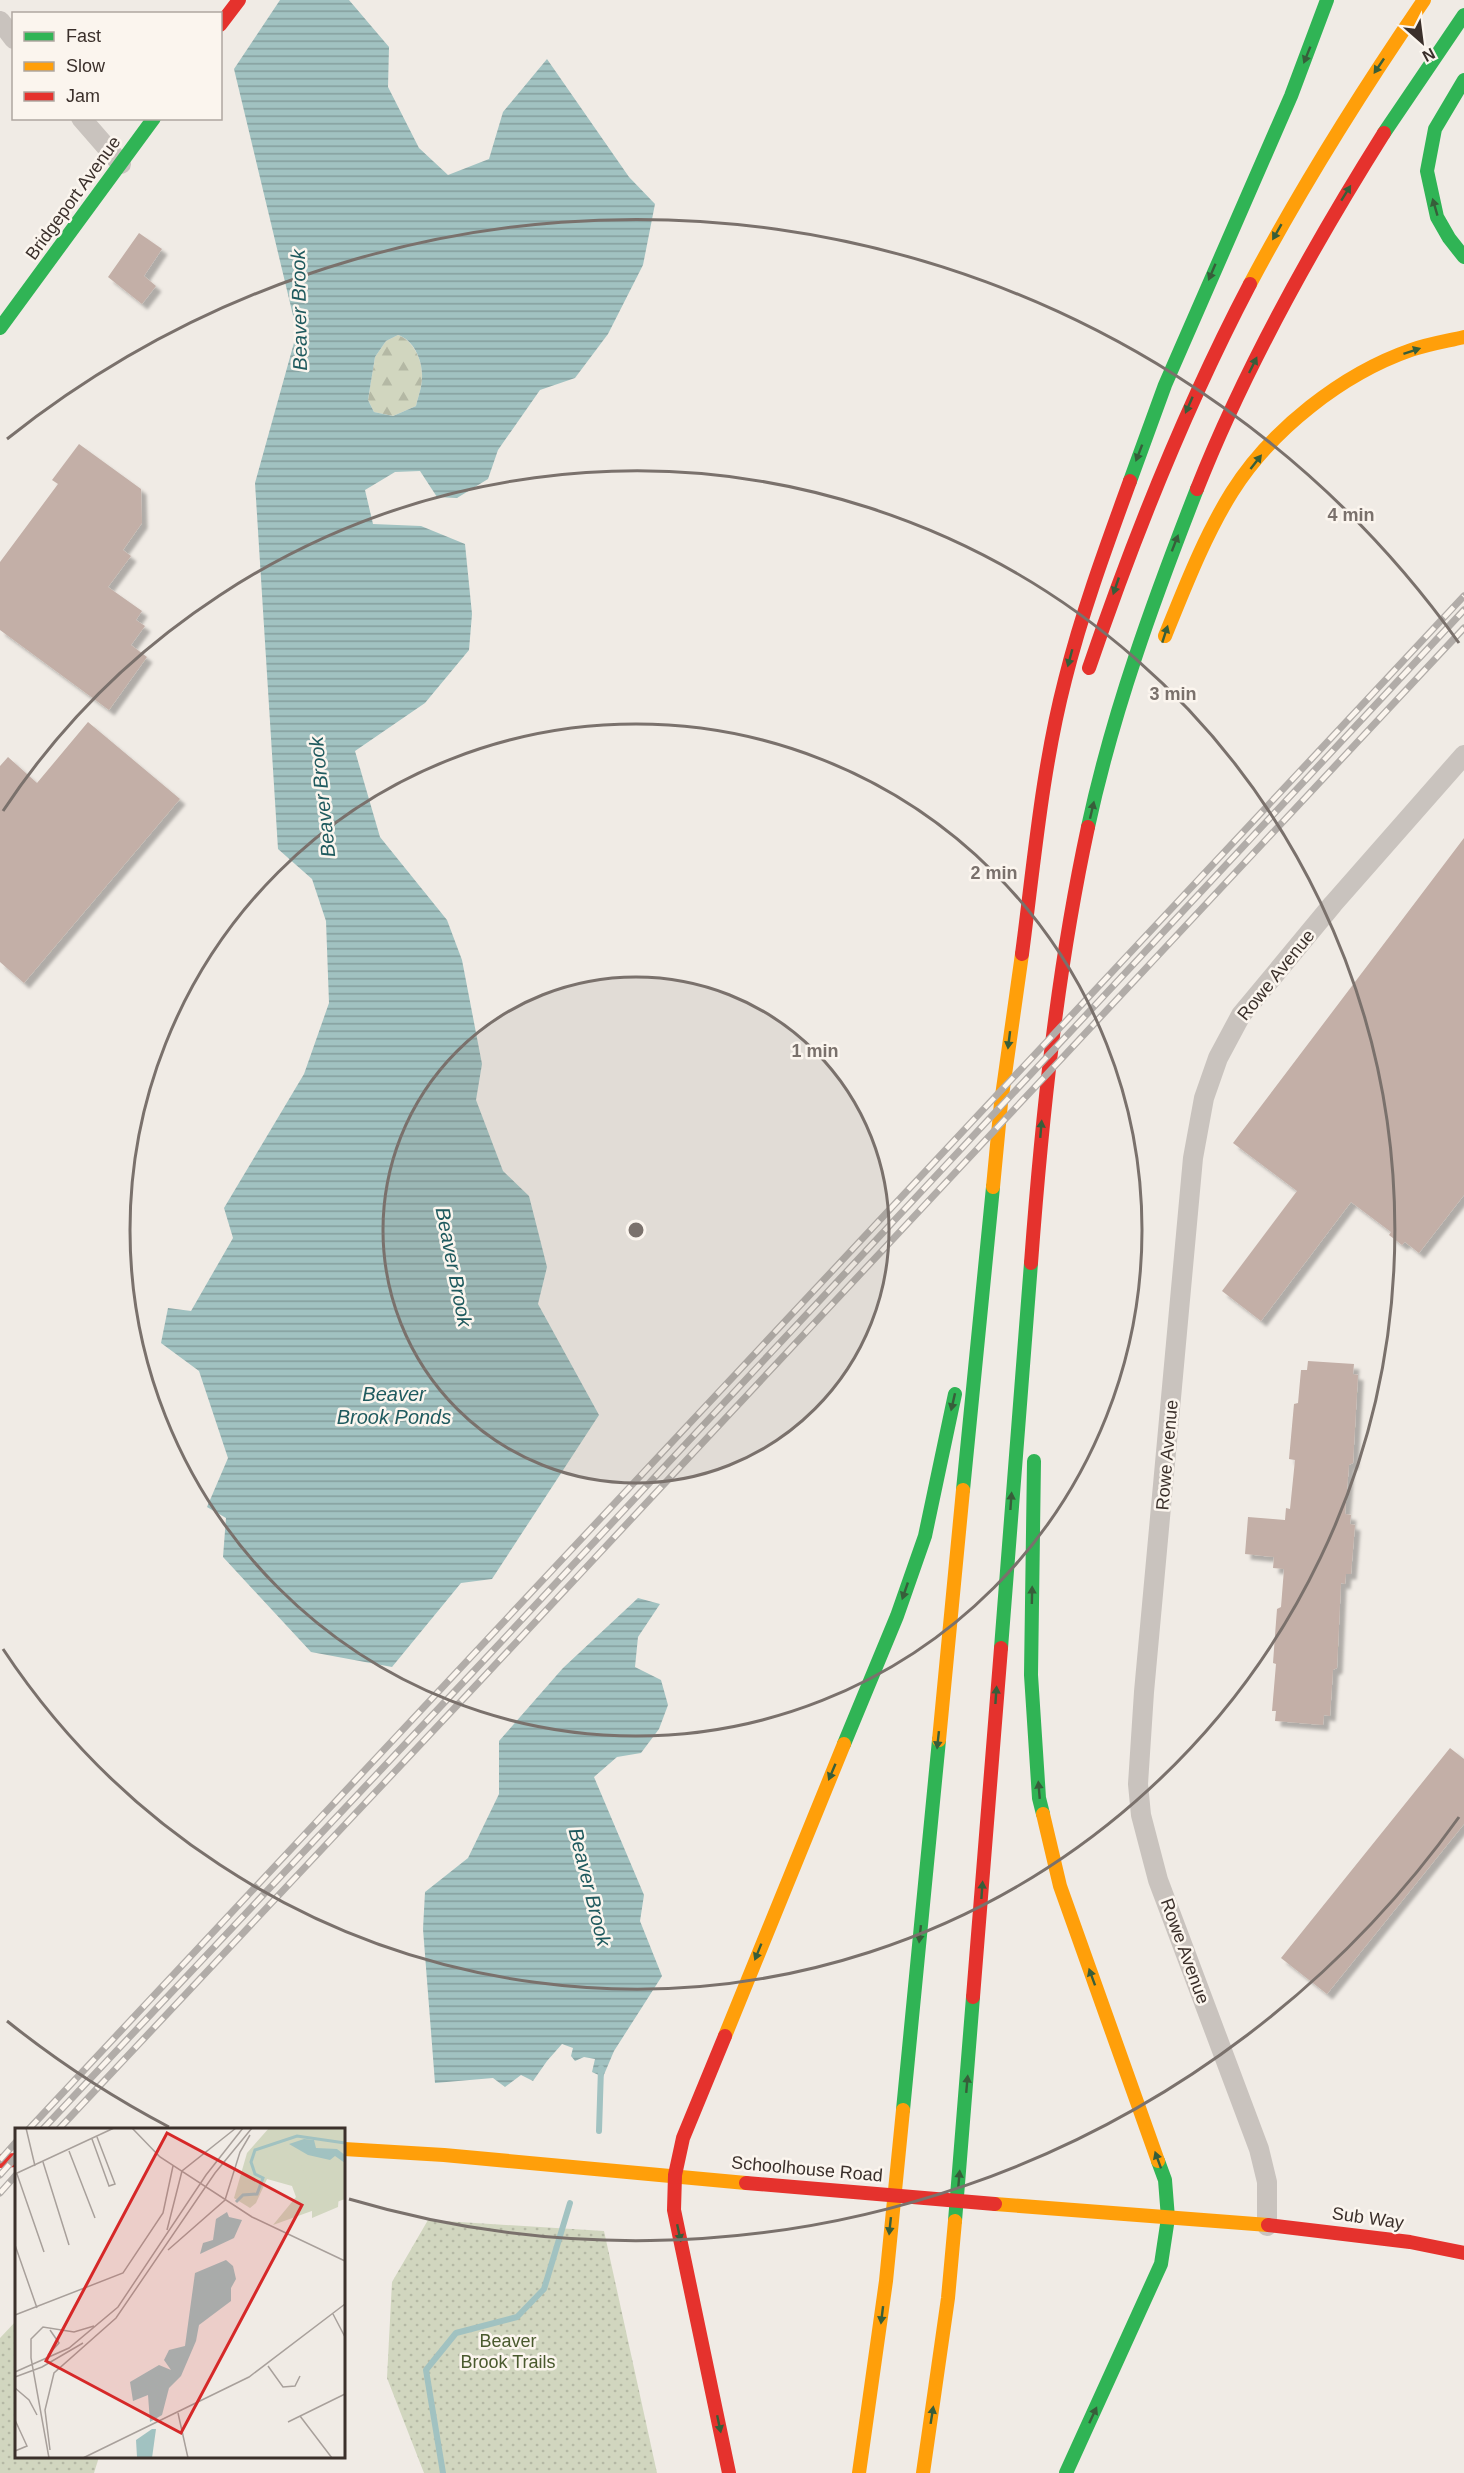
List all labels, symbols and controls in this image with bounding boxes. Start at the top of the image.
legend [12,12,222,120]
north arrow [1392,12,1452,72]
text: Fast [66,26,101,46]
text: N [1420,45,1438,65]
one-way arrow [1302,46,1312,64]
text: Slow [66,56,106,76]
one-way arrow [1374,58,1385,74]
text: Jam [66,86,100,106]
street label: Bridgeport Avenue [21,132,125,264]
one-way arrow [1340,185,1351,201]
one-way arrow [1429,198,1439,217]
one-way arrow [1272,224,1282,241]
water label: Beaver Brook [287,248,311,371]
one-way arrow [1208,264,1217,281]
one-way arrow [1403,346,1421,355]
one-way arrow [1248,356,1257,373]
one-way arrow [1184,397,1193,414]
one-way arrow [1134,444,1143,462]
one-way arrow [1249,455,1261,470]
text: 4 min [1327,505,1375,525]
one-way arrow [1171,534,1180,552]
one-way arrow [1111,578,1121,596]
one-way arrow [1161,625,1171,643]
one-way arrow [1065,648,1075,667]
text: 3 min [1149,684,1197,704]
water label: Beaver Brook [305,735,339,858]
one-way arrow [1088,800,1098,819]
text: 2 min [970,863,1018,883]
street label: Rowe Avenue [1233,926,1319,1024]
one-way arrow [1004,1031,1014,1050]
text: 1 min [791,1041,839,1061]
one-way arrow [1036,1119,1046,1138]
water label: Beaver Brook [432,1205,477,1330]
centre of rings [626,1220,646,1240]
water label: Beaver Brook Ponds [337,1383,451,1428]
one-way arrow [947,1393,957,1411]
street label: Rowe Avenue [1152,1399,1182,1511]
one-way arrow [1007,1491,1016,1510]
one-way arrow [900,1582,910,1600]
one-way arrow [1027,1585,1037,1604]
one-way arrow [991,1686,1001,1705]
one-way arrow [933,1730,943,1749]
one-way arrow [827,1763,837,1781]
one-way arrow [1034,1780,1044,1799]
water label: Beaver Brook [565,1826,616,1949]
one-way arrow [977,1880,986,1899]
street label: Rowe Avenue [1157,1896,1213,2006]
one-way arrow [915,1924,925,1943]
one-way arrow [753,1943,762,1961]
one-way arrow [1087,1968,1097,1986]
one-way arrow [962,2075,972,2094]
inset map [15,2128,345,2458]
one-way arrow [1152,2151,1162,2169]
street label: Schoolhouse Road [730,2152,884,2186]
one-way arrow [954,2170,964,2189]
street label: Sub Way [1331,2203,1405,2233]
one-way arrow [885,2217,895,2236]
one-way arrow [675,2224,684,2243]
one-way arrow [877,2306,886,2325]
park label: Beaver Brook Trails [460,2331,556,2372]
one-way arrow [928,2406,937,2425]
one-way arrow [1089,2406,1098,2423]
one-way arrow [714,2415,724,2433]

